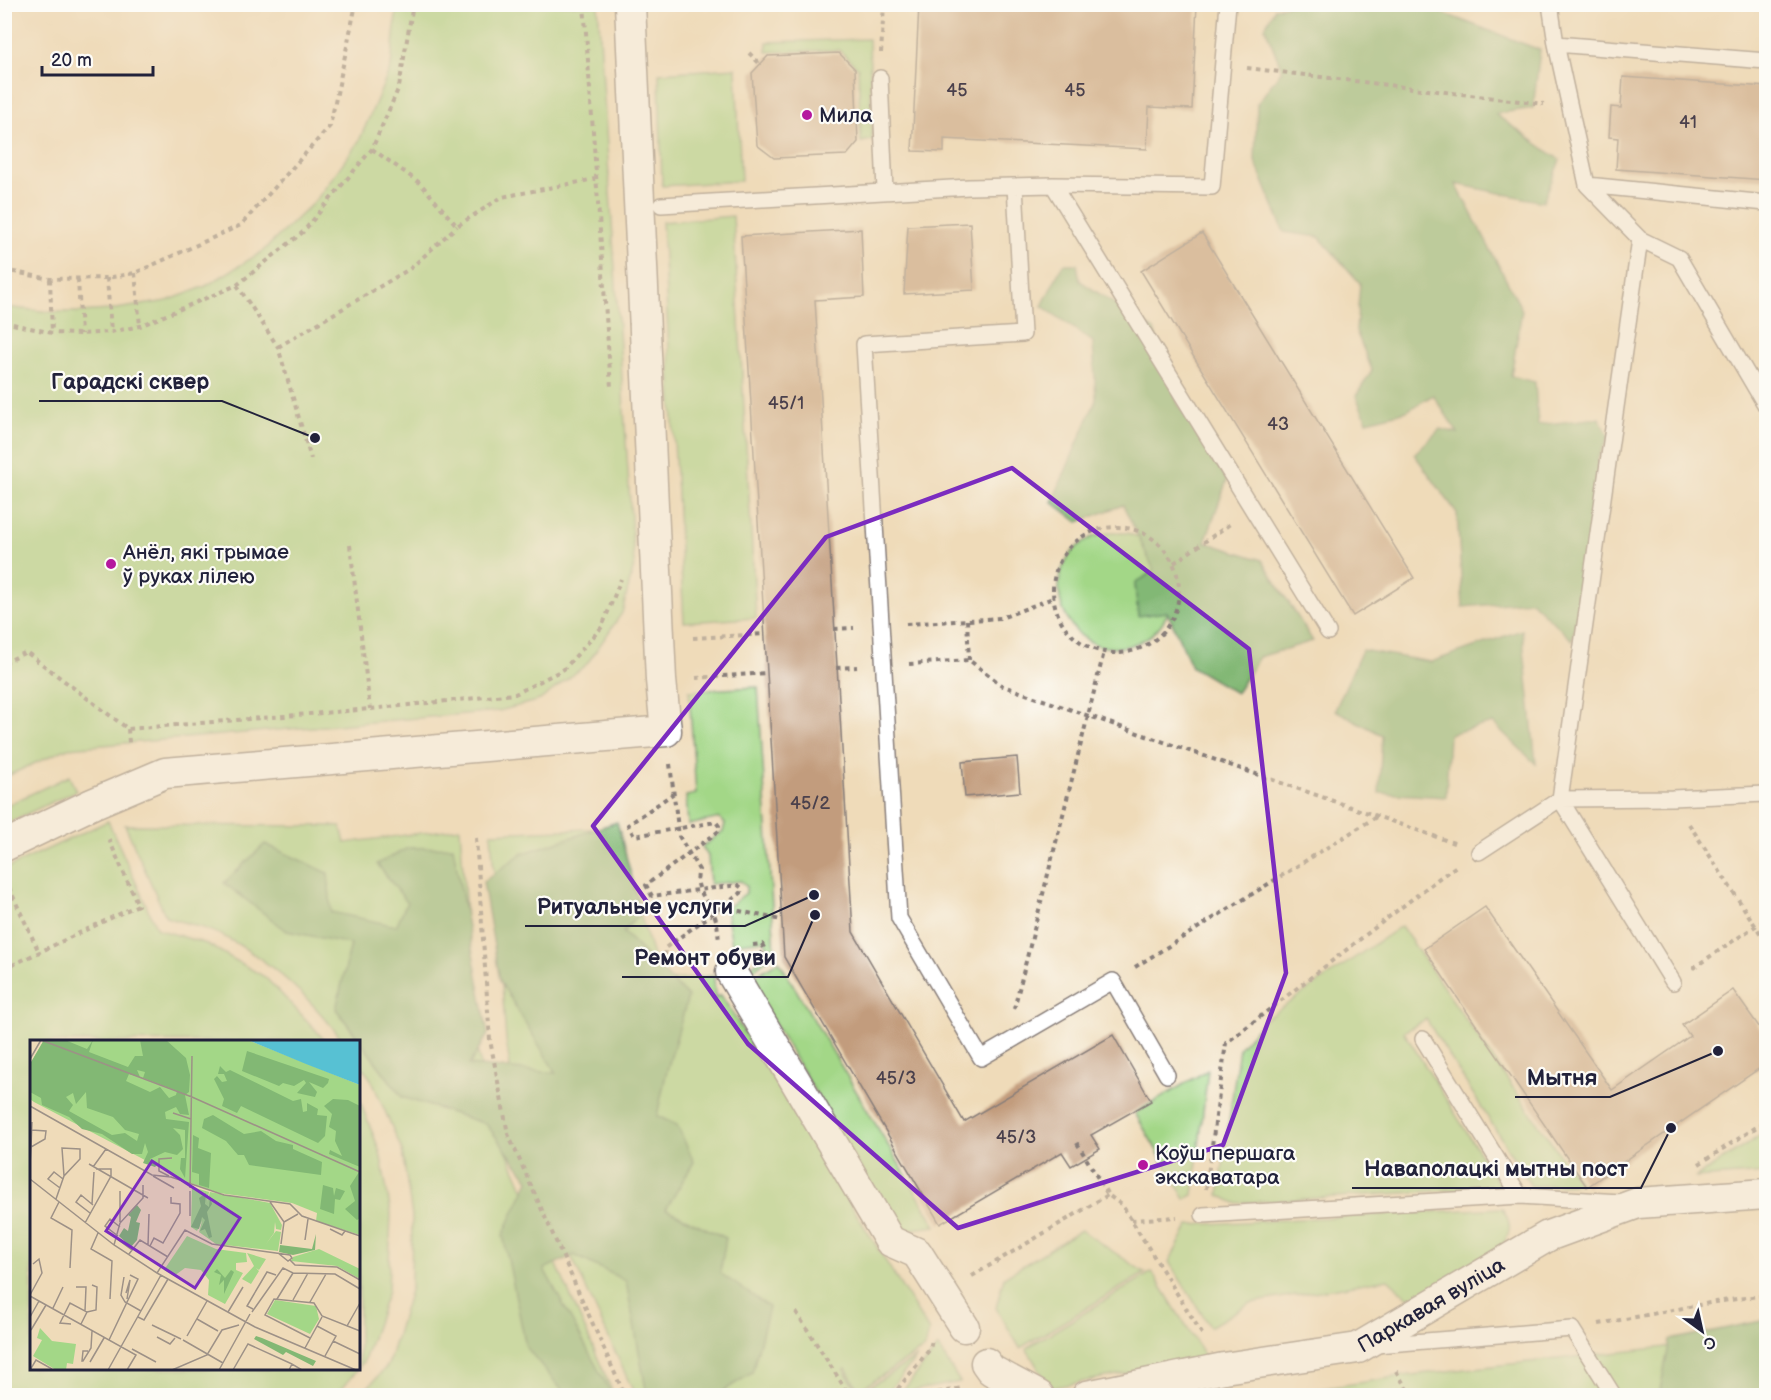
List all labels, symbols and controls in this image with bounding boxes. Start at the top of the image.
scale bar [42,39,153,77]
text: 20 m [51,50,92,71]
house number: 45 [946,80,968,101]
house number: 45 [1064,80,1086,101]
place label: Мила [819,103,873,128]
marker: Мила [800,108,814,122]
house number: 41 [1679,112,1697,133]
callout: Гарадскі сквер [39,361,222,401]
text: Гарадскі сквер [51,369,209,396]
house number: 45/1 [768,393,804,414]
house number: 43 [1267,414,1289,435]
place label: Анёл, які трымае ў руках лілею [122,540,289,589]
marker: Анёл, які трымае ў руках лілею [104,557,118,571]
house number: 45/2 [790,793,830,814]
callout: Ритуальные услуги [525,886,745,926]
text: Ритуальные услуги [537,894,733,921]
callout: Ремонт обуви [622,937,788,977]
text: Ремонт обуви [634,945,776,972]
inset map [30,1040,360,1370]
callout: Мытня [1515,1057,1610,1097]
text: Мытня [1527,1065,1597,1092]
house number: 45/3 [876,1068,916,1089]
house number: 45/3 [996,1127,1036,1148]
place label: Коўш першага экскаватара [1155,1141,1296,1190]
callout: Наваполацкі мытны пост [1352,1148,1641,1188]
text: Наваполацкі мытны пост [1364,1156,1629,1183]
marker: Коўш першага экскаватара [1136,1158,1150,1172]
street label: Паркавая вуліца [1353,1252,1510,1358]
north arrow [1672,1301,1732,1361]
text: С [1700,1331,1719,1353]

